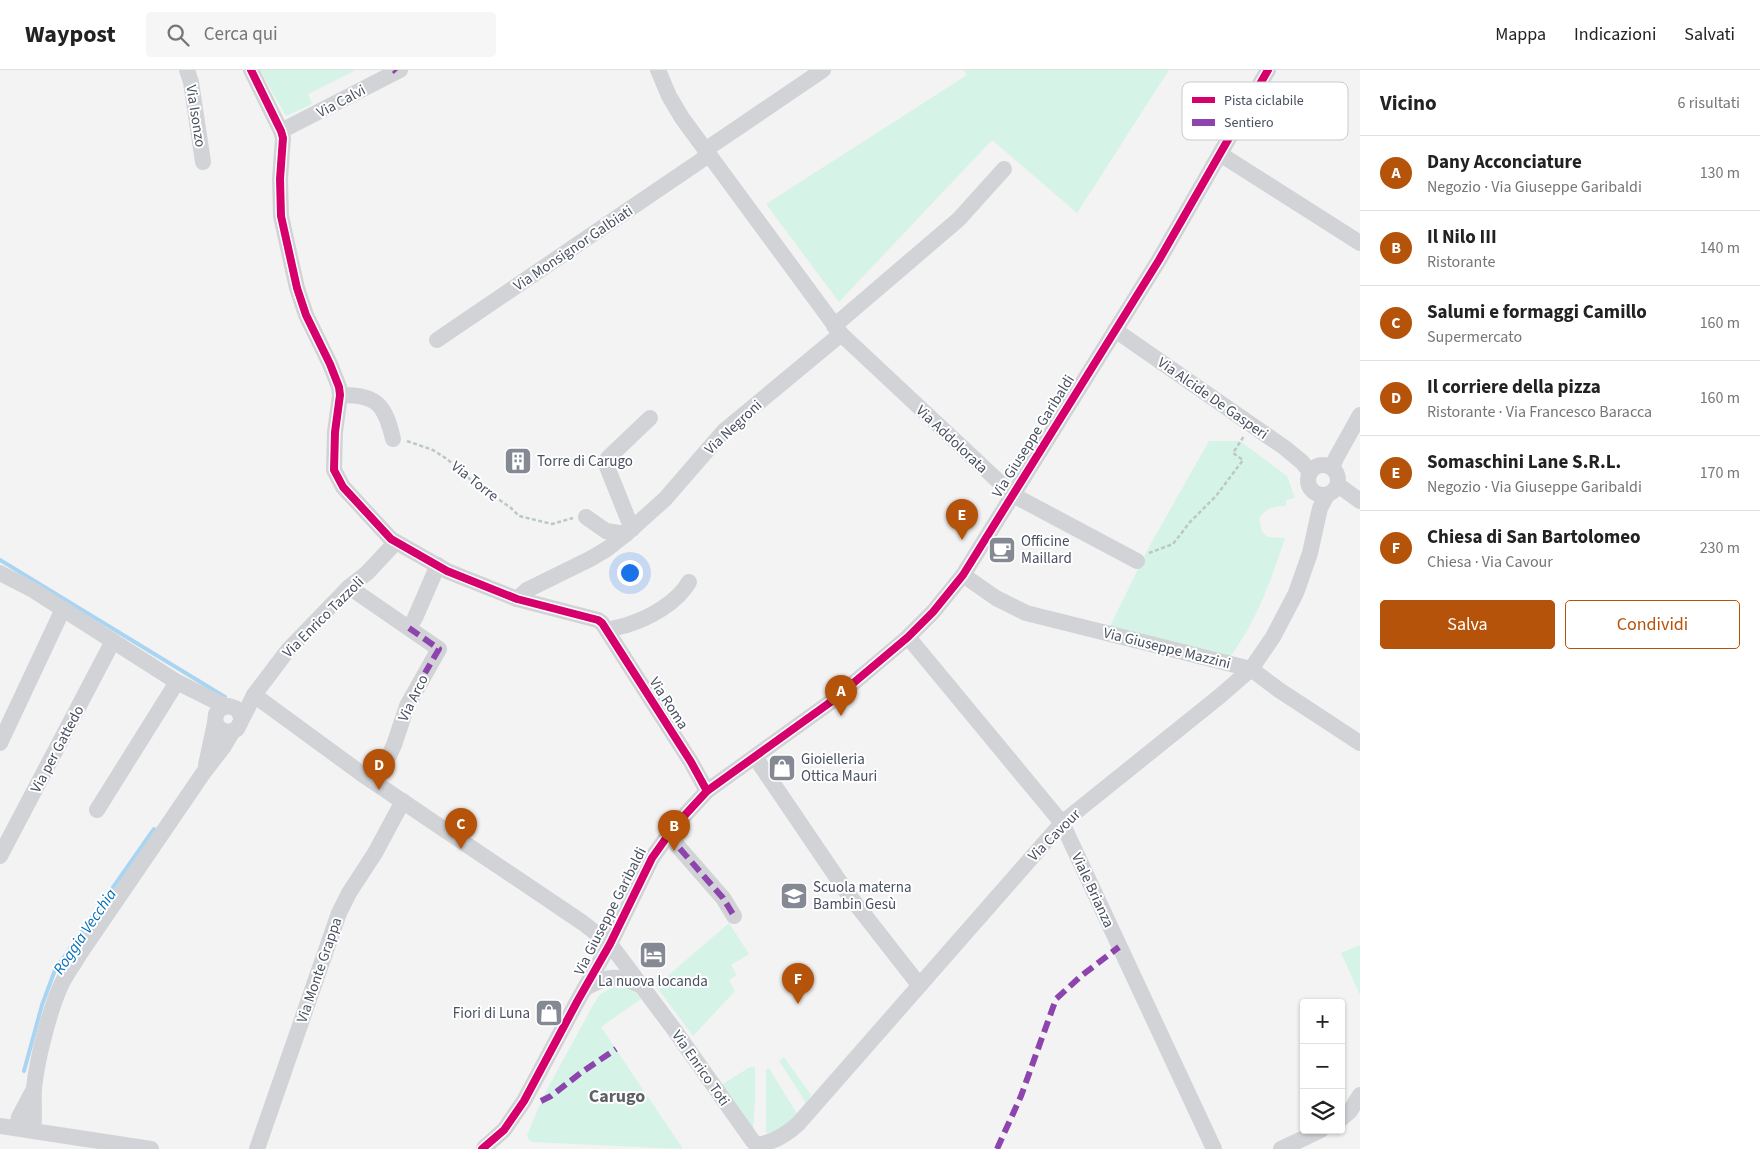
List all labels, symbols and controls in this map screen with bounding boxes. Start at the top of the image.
search box [146,12,496,57]
text: Waypost [25,17,116,52]
icon: search [164,21,192,49]
text: Cerca qui [204,21,278,48]
text: Mappa [1495,22,1546,47]
text: Indicazioni [1574,22,1656,47]
text: Salvati [1684,22,1735,47]
street label: Via Calvi [313,80,369,123]
legend [1182,82,1348,140]
street label: Via Isonzo [180,83,211,149]
text: Vicino [1380,88,1437,118]
text: Pista ciclabile [1224,91,1304,111]
text: 6 risultati [1678,92,1740,114]
text: Sentiero [1224,113,1274,133]
text: Dany Acconciature [1427,149,1582,176]
text: A [1391,162,1401,184]
text: 130 m [1700,162,1740,184]
text: Negozio · Via Giuseppe Garibaldi [1427,176,1642,198]
street label: Via Monsignor Galbiati [509,201,637,296]
text: Il Nilo III [1427,224,1497,251]
text: B [1391,237,1401,259]
text: 140 m [1700,237,1740,259]
text: Ristorante [1427,251,1495,273]
text: Salumi e formaggi Camillo [1427,299,1647,326]
text: C [1391,312,1401,334]
text: 160 m [1700,312,1740,334]
text: Supermercato [1427,326,1522,348]
street label: Via Alcide De Gasperi [1153,352,1272,444]
street label: Via Giuseppe Garibaldi [987,371,1080,502]
text: Il corriere della pizza [1427,374,1601,401]
text: D [1391,387,1401,409]
text: 160 m [1700,387,1740,409]
street label: Via Negroni [700,395,767,459]
street label: Via Addolorata [911,401,992,478]
text: Ristorante · Via Francesco Baracca [1427,401,1652,423]
building icon: Torre di Carugo [503,446,533,476]
text: Somaschini Lane S.R.L. [1427,449,1621,476]
place label: Torre di Carugo [537,451,633,472]
street label: Via Torre [447,456,503,507]
text: E [1392,462,1400,484]
text: 170 m [1700,462,1740,484]
text: Negozio · Via Giuseppe Garibaldi [1427,476,1642,498]
pin: E [946,499,978,540]
text: Chiesa di San Bartolomeo [1427,524,1641,551]
place label: Officine Maillard [1021,531,1072,569]
cafe icon: Officine Maillard [987,535,1017,565]
text: F [1392,537,1400,559]
text: 230 m [1700,537,1740,559]
text: Chiesa · Via Cavour [1427,551,1553,573]
your location [617,560,643,586]
street label: Via Enrico Tazzoli [278,572,369,663]
button: Salva [1380,600,1555,649]
button: Condividi [1565,600,1740,649]
street label: Via Giuseppe Mazzini [1101,622,1233,674]
street label: Via Arco [393,671,434,725]
street label: Via Roma [644,673,693,734]
pin: A [825,675,857,716]
street label: Via per Gattedo [26,702,89,797]
pin: D [363,749,395,790]
place label: Gioielleria Ottica Mauri [801,749,877,787]
shop icon: Gioielleria Ottica Mauri [767,753,797,783]
street label: Via Cavour [1023,804,1086,866]
pin: C [445,808,477,849]
pin: B [658,810,690,851]
street label: Via Giuseppe Garibaldi [569,844,652,979]
street label: Viale Brianza [1066,849,1119,931]
place label: Scuola materna Bambin Gesù [813,877,912,915]
school or university icon: Scuola materna Bambin Gesù [779,881,809,911]
water label: Roggia Vecchia [48,884,122,979]
street label: Via Monte Grappa [292,915,347,1026]
hotel icon: La nuova locanda [638,940,668,970]
pin: F [782,963,814,1004]
place label: La nuova locanda [598,971,708,992]
shop icon: Fiori di Luna [534,998,564,1028]
map controls [1300,999,1345,1134]
button: + [1300,999,1345,1044]
place label: Fiori di Luna [453,1003,530,1024]
street label: Via Enrico Toti [667,1026,735,1110]
button: − [1300,1044,1345,1089]
district label: Carugo [589,1084,645,1109]
button: layers [1300,1089,1345,1134]

